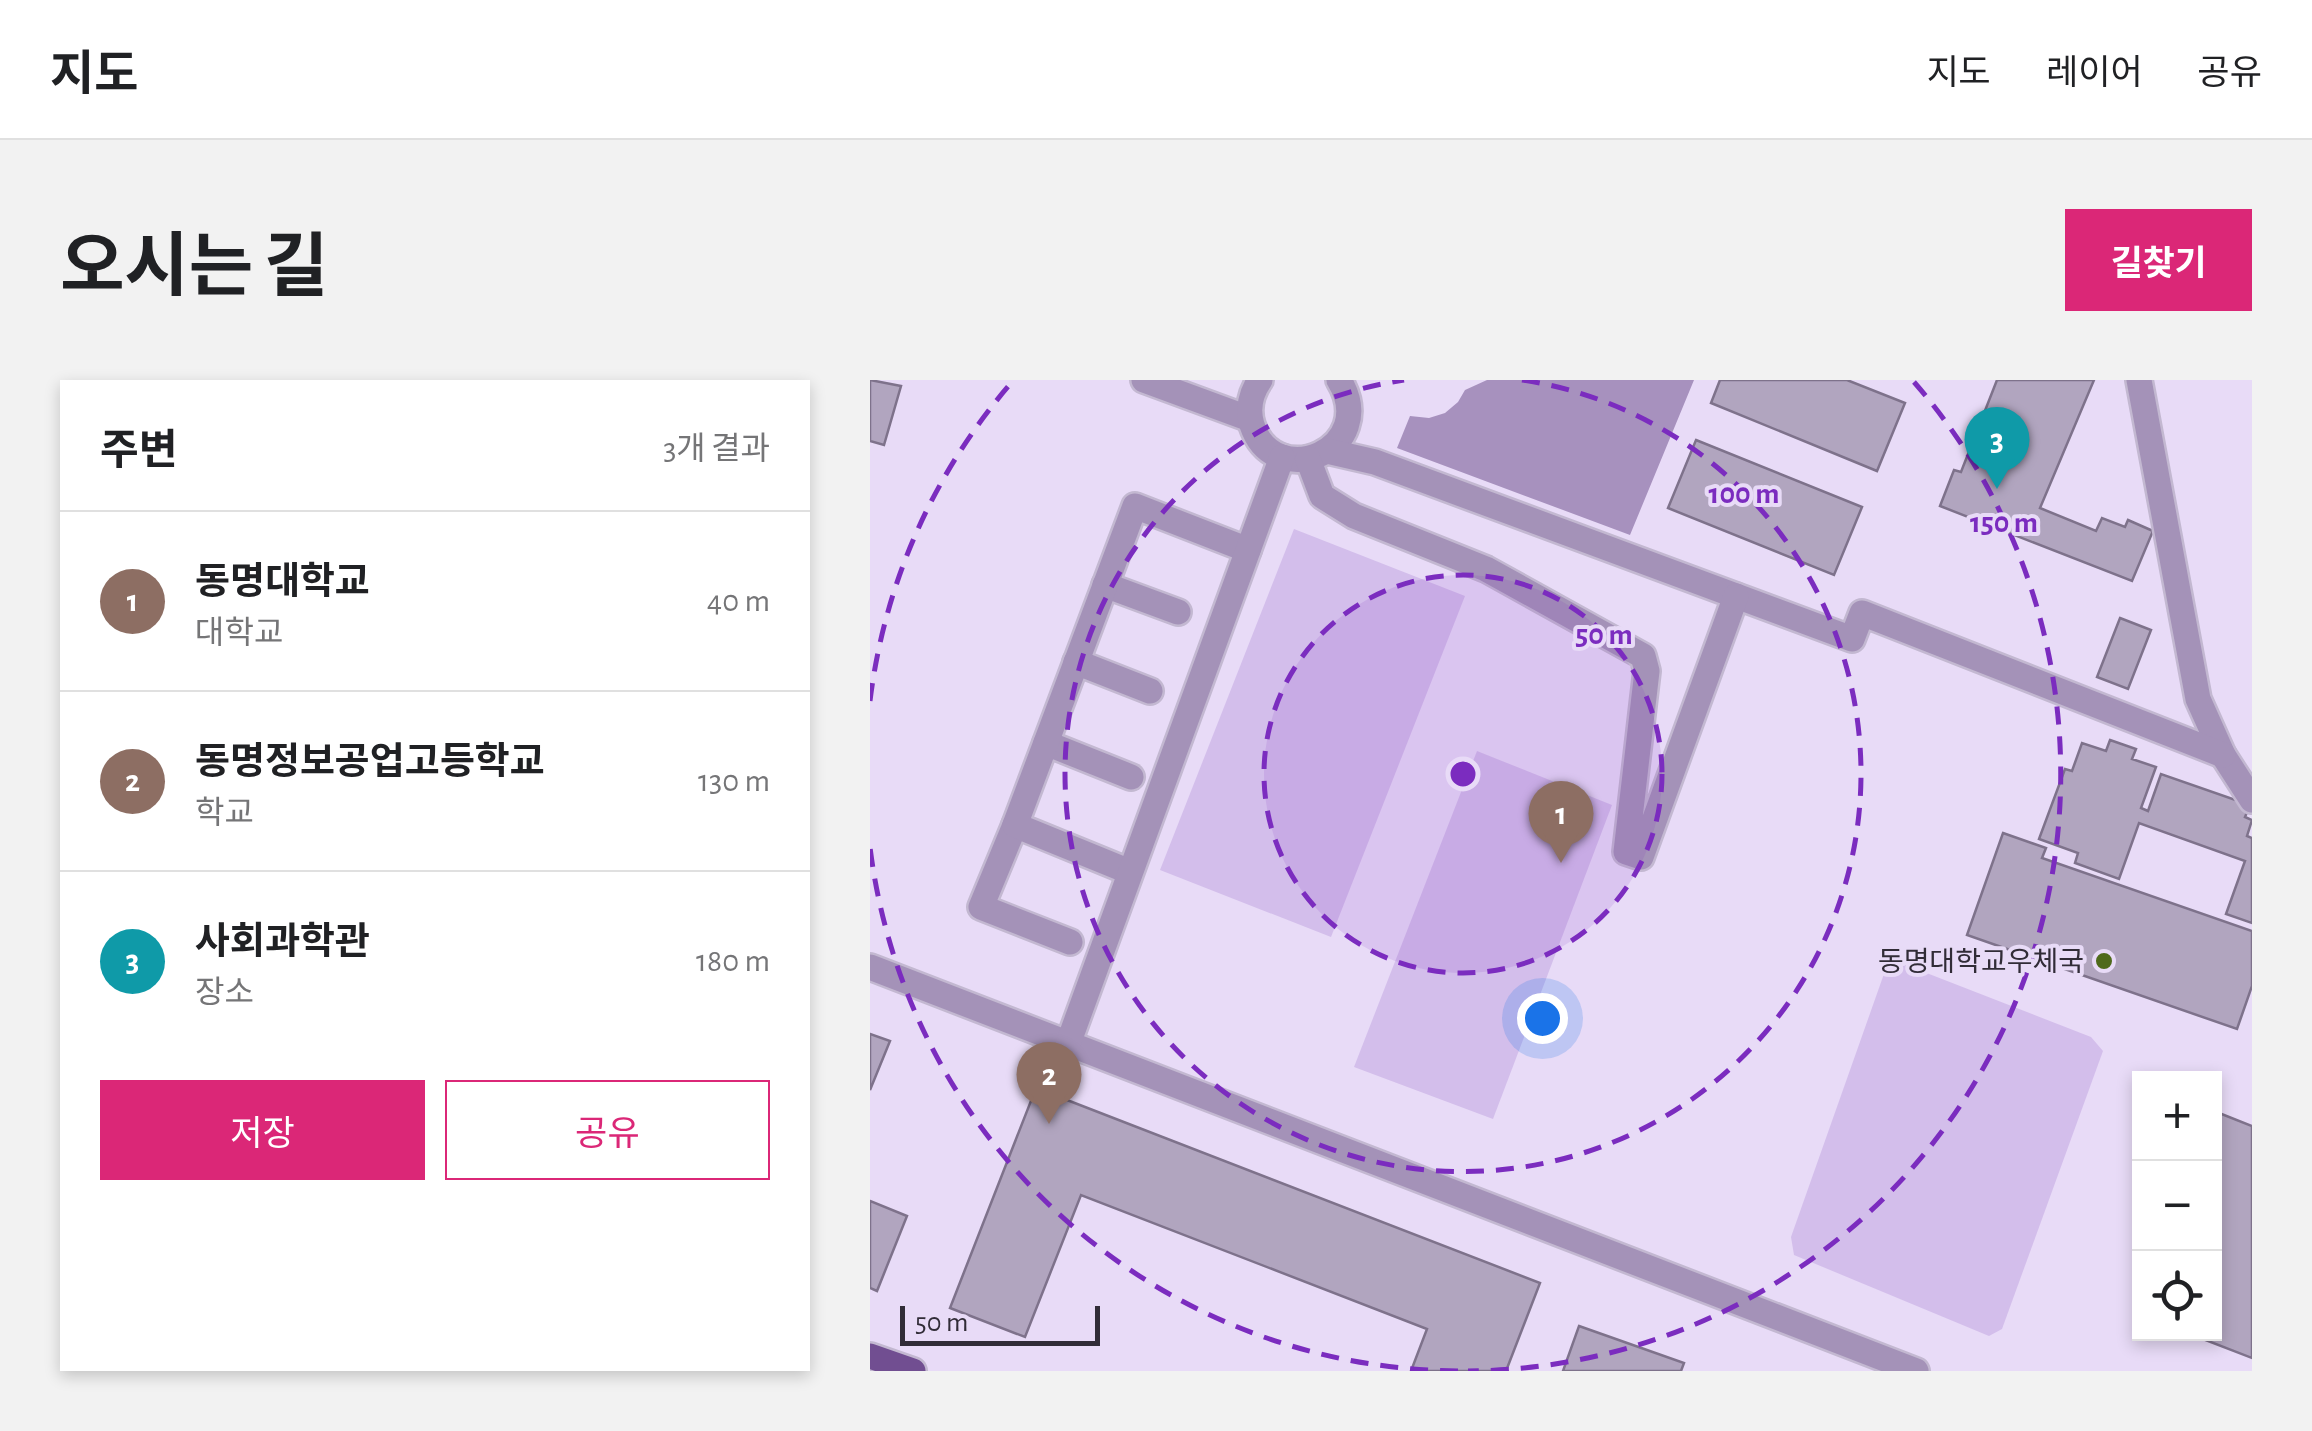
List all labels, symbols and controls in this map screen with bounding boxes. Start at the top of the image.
text: 지도 [50,52,138,100]
text: 지도 [1927,56,1991,91]
text: 레이어 [2046,56,2143,91]
text: 공유 [2198,56,2262,91]
button: 길찾기 [2065,209,2252,311]
text: 오시는 길 [60,234,328,304]
pin: 3 [1964,407,2030,489]
text: 주변 [100,430,177,472]
text: 3개 결과 [663,433,770,465]
text: 100 m [1709,479,1779,509]
text: 150 m [1970,508,2038,538]
text: 동명대학교 [195,564,370,602]
text: 1 [127,585,138,617]
text: 40 m [707,585,770,617]
text: 대학교 [195,617,283,649]
text: 50 m [1575,620,1633,650]
text: 동명정보공업고등학교 [195,744,545,782]
centre of rings [1445,756,1481,792]
text: 2 [125,765,140,797]
text: 130 m [698,765,770,797]
pin: 1 [1528,780,1594,863]
text: 학교 [195,797,254,829]
text: 사회과학관 [195,924,370,962]
text: 3 [126,945,139,977]
text: 180 m [696,945,770,977]
place label: 동명대학교우체국 [1878,947,2084,977]
marker: 동명대학교우체국 [2093,950,2115,972]
text: 장소 [195,977,254,1009]
your location [1517,993,1568,1044]
pin: 2 [1016,1042,1082,1124]
map controls [2132,1071,2222,1341]
button: + [2132,1071,2222,1161]
button: 저장 [100,1080,425,1180]
button: 공유 [445,1080,770,1180]
button: − [2132,1161,2222,1251]
button: locate [2132,1251,2222,1341]
scale bar [900,1301,1100,1346]
text: 50 m [915,1309,969,1337]

